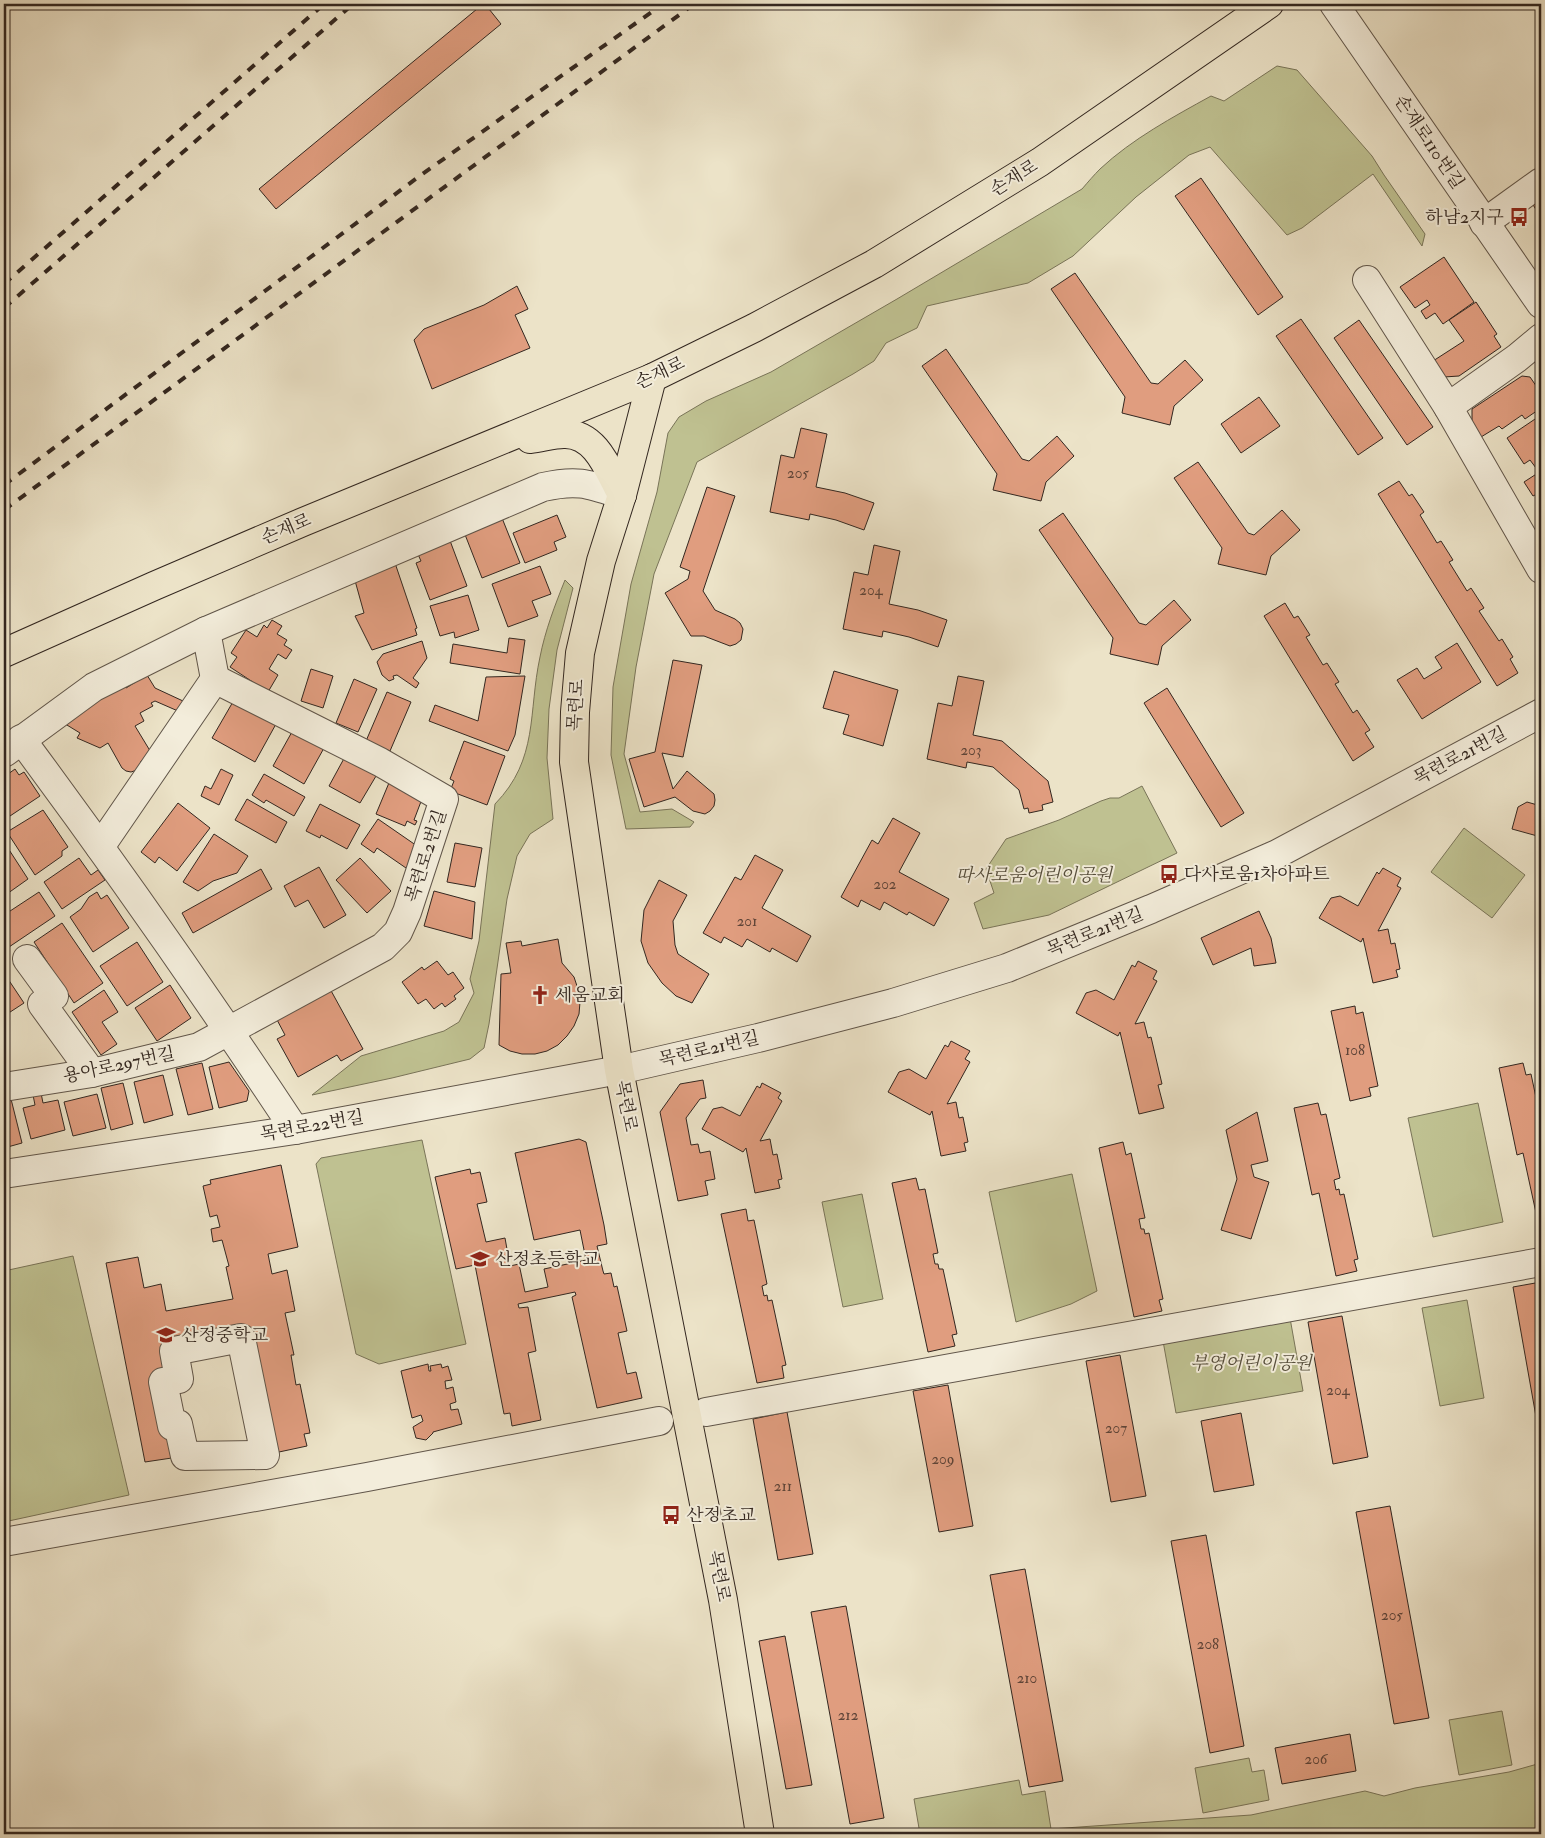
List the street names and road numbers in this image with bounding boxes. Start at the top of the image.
street label: 손재로110번길 [1389,90,1469,194]
street label: 손재로 [986,154,1042,202]
street label: 손재로 [631,352,689,394]
street label: 손재로 [257,508,315,550]
street label: 목련로 [563,678,589,732]
street label: 목련로21번길 [1409,722,1511,790]
street label: 목련로2번길 [400,807,452,905]
street label: 목련로21번길 [1043,902,1147,962]
street label: 목련로21번길 [656,1026,762,1072]
street label: 용아로297번길 [61,1042,177,1088]
street label: 목련로 [610,1078,642,1134]
street label: 목련로22번길 [258,1106,366,1146]
street label: 목련로 [703,1548,735,1604]

